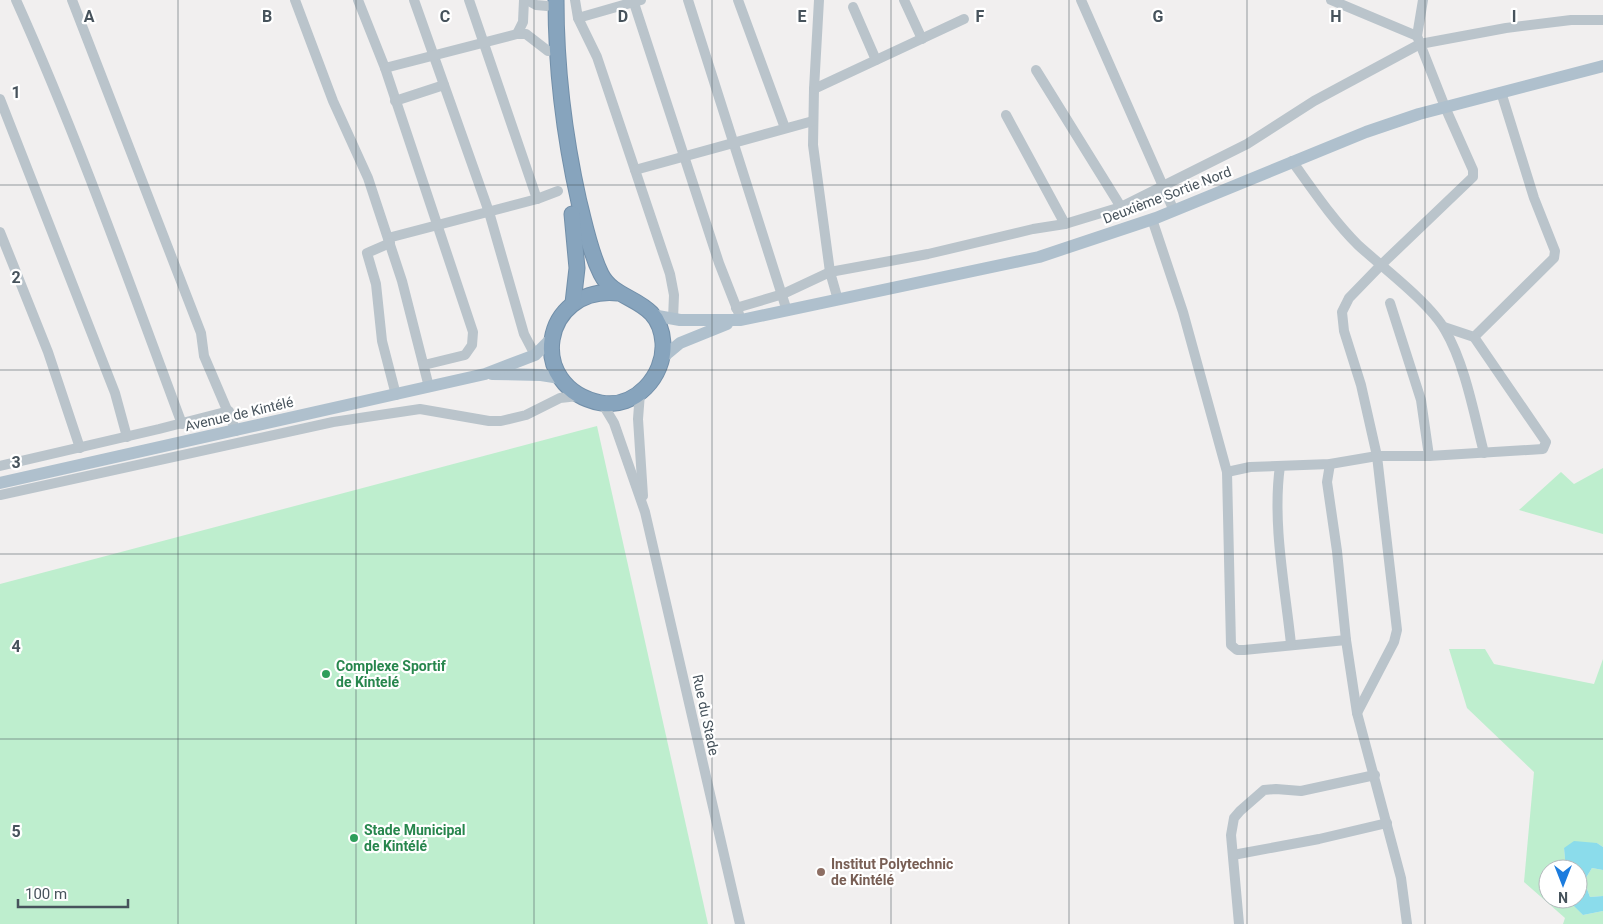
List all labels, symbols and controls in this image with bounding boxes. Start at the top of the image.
text: A [84,7,95,26]
text: B [262,7,272,26]
text: C [440,7,450,26]
text: D [618,7,628,26]
text: E [798,7,807,26]
text: F [976,7,985,26]
text: G [1153,7,1164,26]
text: H [1330,7,1342,26]
text: I [1512,7,1516,26]
text: 1 [11,83,21,102]
street label: Deuxième Sortie Nord [1101,163,1233,227]
text: 2 [11,268,21,287]
street label: Avenue de Kintélé [183,394,295,434]
text: 3 [11,453,21,472]
text: 4 [11,637,21,656]
place label: Complexe Sportif de Kintelé [336,658,447,690]
marker: Complexe Sportif de Kintelé [320,668,332,680]
street label: Rue du Stade [690,673,722,757]
text: 5 [11,822,21,841]
place label: Stade Municipal de Kintélé [364,822,466,854]
marker: Stade Municipal de Kintélé [348,832,360,844]
place label: Institut Polytechnic de Kintélé [831,856,953,888]
north arrow [1538,859,1588,909]
marker: Institut Polytechnic de Kintélé [815,866,827,878]
scale bar [18,876,128,908]
text: 100 m [25,885,67,903]
text: N [1558,889,1568,905]

